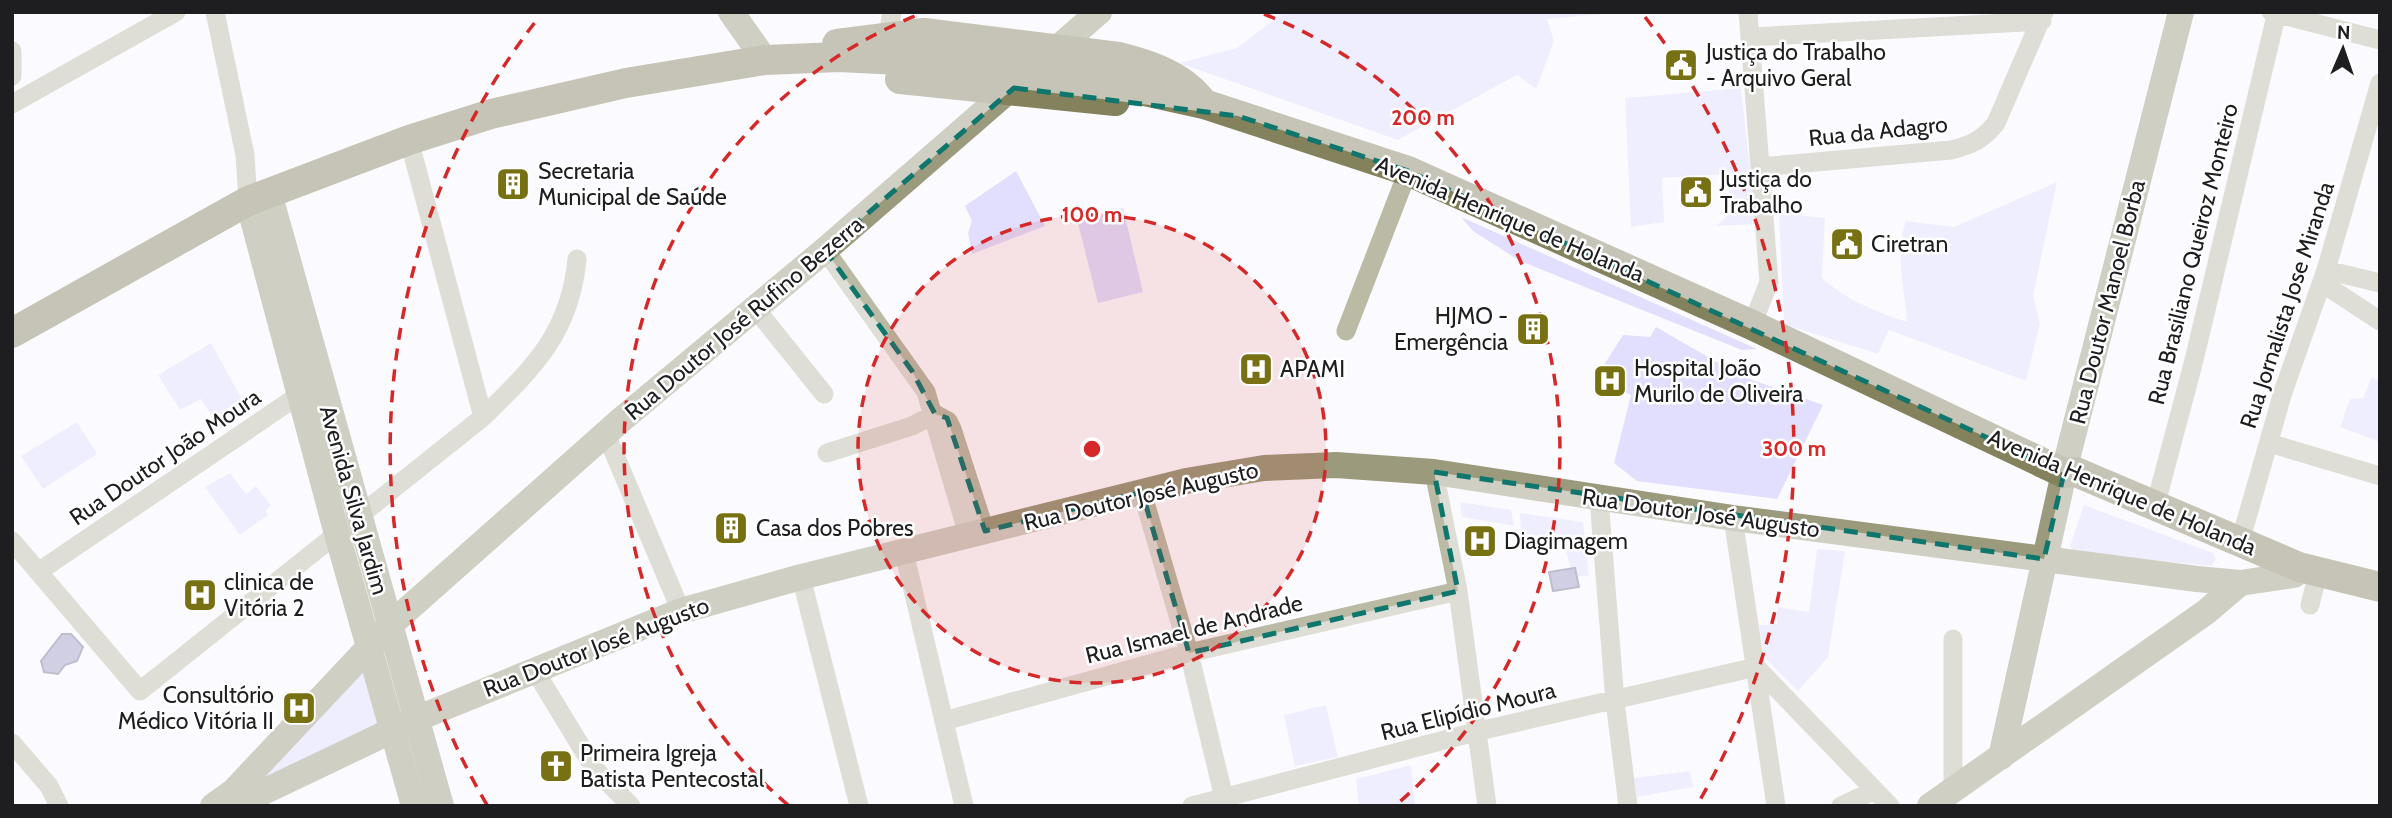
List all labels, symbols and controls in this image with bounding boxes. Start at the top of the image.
north arrow [2308,14,2378,84]
text: N [2336,21,2351,44]
place label: Justiça do Trabalho - Arquivo Geral [1705,38,1886,92]
public building icon: Justiça do Trabalho - Arquivo Geral [1662,46,1700,84]
street label: Rua Brasiliano Queiroz Monteiro [2142,101,2244,407]
text: 200 m [1391,105,1455,130]
street label: Rua da Adagro [1807,110,1949,152]
street label: Avenida Henrique de Holanda [1372,150,1648,288]
place label: Secretaria Municipal de Saúde [538,157,727,211]
building icon: Secretaria Municipal de Saúde [494,165,532,203]
place label: Justiça do Trabalho [1719,165,1812,219]
public building icon: Justiça do Trabalho [1677,173,1715,211]
street label: Rua Doutor Manoel Borba [2063,177,2151,427]
street label: Rua Jornalista Jose Miranda [2234,178,2340,432]
text: 100 m [1062,202,1122,227]
street label: Rua Doutor José Rufino Bezerra [619,210,869,426]
public building icon: Ciretran [1828,225,1866,263]
place label: Ciretran [1871,230,1948,258]
place label: HJMO - Emergência [1394,302,1508,356]
building icon: HJMO - Emergência [1514,310,1552,348]
hospital icon: APAMI [1237,350,1275,388]
place label: Hospital João Murilo de Oliveira [1634,354,1803,408]
place label: APAMI [1280,355,1345,383]
hospital icon: Hospital João Murilo de Oliveira [1591,362,1629,400]
street label: Rua Doutor João Moura [64,383,266,531]
street label: Avenida Silva Jardim [314,402,394,598]
street label: Avenida Henrique de Holanda [1984,423,2260,561]
text: 300 m [1762,436,1826,461]
centre of rings [1080,437,1104,461]
street label: Rua Doutor José Augusto [1021,455,1261,537]
street label: Rua Doutor José Augusto [1580,482,1822,544]
building icon: Casa dos Pobres [712,509,750,547]
place label: Casa dos Pobres [756,514,914,542]
hospital icon: Diagimagem [1461,522,1499,560]
place label: Diagimagem [1504,527,1628,555]
place label: clinica de Vitória 2 [224,568,314,622]
hospital icon: clinica de Vitória 2 [181,576,219,614]
street label: Rua Ismael de Andrade [1083,588,1306,670]
street label: Rua Doutor José Augusto [479,591,713,703]
street label: Rua Elipídio Moura [1378,676,1558,746]
place label: Consultório Médico Vitória II [118,681,274,735]
hospital icon: Consultório Médico Vitória II [280,689,318,727]
place label: Primeira Igreja Batista Pentecostal [580,739,765,793]
church icon: Primeira Igreja Batista Pentecostal [537,747,575,785]

